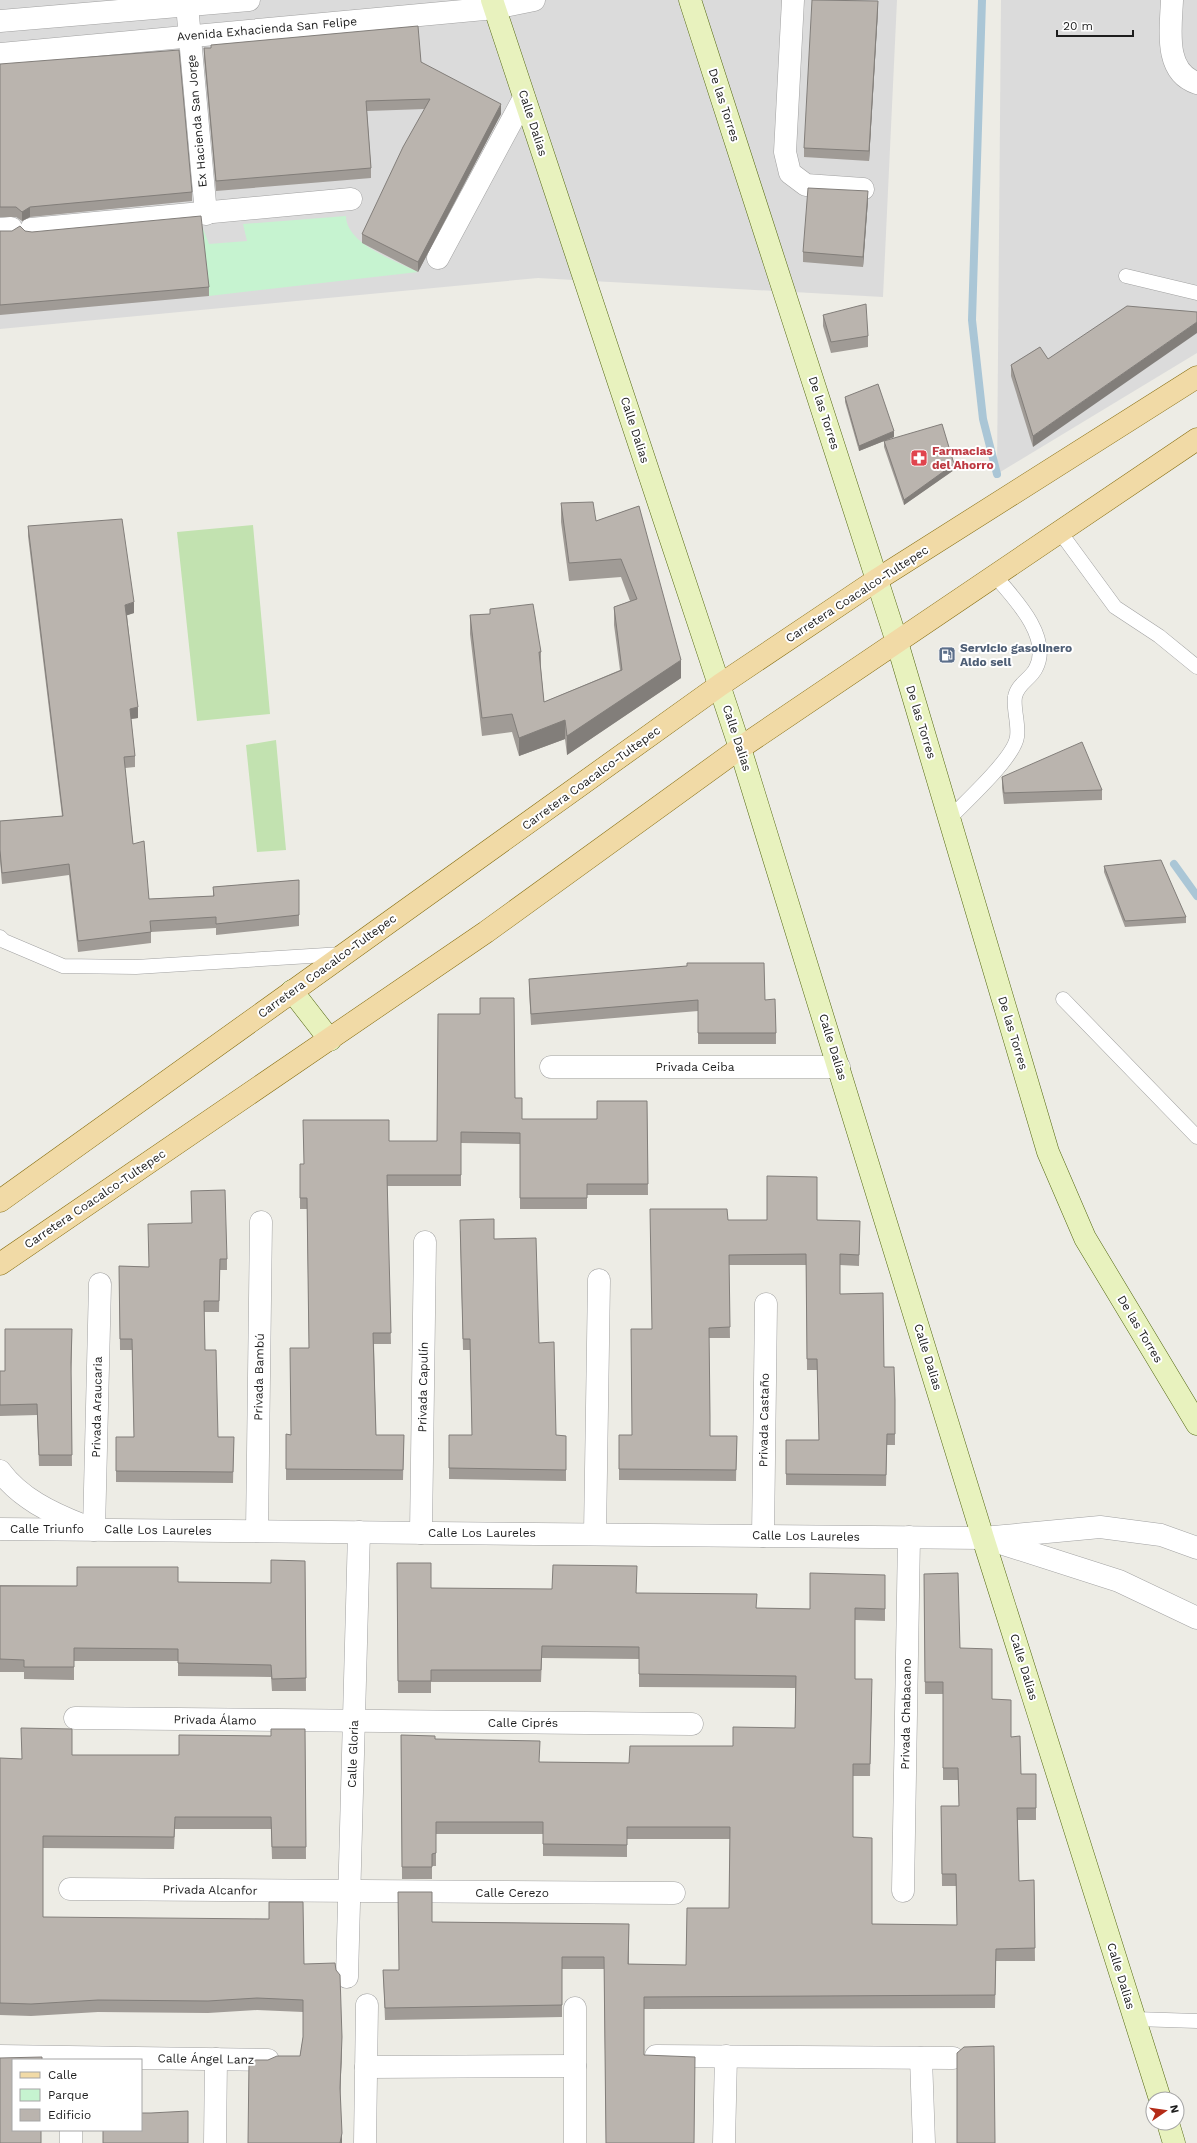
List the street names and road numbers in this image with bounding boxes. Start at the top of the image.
street label: Avenida Exhacienda San Felipe [176,14,358,44]
street label: Ex Hacienda San Jorge [184,54,210,188]
street label: De las Torres [706,67,742,143]
street label: Calle Dalias [516,88,550,158]
street label: De las Torres [806,375,842,451]
street label: Calle Dalias [618,395,652,465]
street label: Carretera Coacalco-Tultepec [783,542,931,645]
street label: De las Torres [903,684,939,760]
street label: Calle Dalias [720,703,754,773]
street label: Carretera Coacalco-Tultepec [519,723,663,833]
street label: Carretera Coacalco-Tultepec [255,911,399,1021]
street label: De las Torres [995,995,1031,1071]
street label: Calle Dalias [816,1012,850,1082]
street label: Privada Ceiba [655,1060,735,1074]
street label: Carretera Coacalco-Tultepec [22,1146,169,1252]
street label: De las Torres [1114,1293,1166,1365]
street label: Calle Dalias [911,1322,945,1392]
street label: Privada Bambú [251,1333,267,1421]
street label: Privada Capulín [415,1342,431,1432]
street label: Privada Araucaria [89,1356,105,1458]
street label: Privada Castaño [756,1373,772,1467]
street label: Calle Triunfo [10,1522,84,1536]
street label: Calle Los Laureles [104,1522,212,1538]
street label: Calle Los Laureles [428,1526,536,1540]
street label: Calle Los Laureles [752,1528,860,1544]
street label: Calle Dalias [1007,1632,1041,1702]
street label: Privada Chabacano [898,1658,914,1770]
street label: Privada Álamo [173,1712,257,1728]
street label: Calle Ciprés [488,1716,558,1730]
street label: Calle Gloria [345,1720,361,1788]
street label: Privada Alcanfor [162,1882,258,1898]
street label: Calle Cerezo [475,1886,549,1900]
street label: Calle Dalias [1104,1941,1138,2011]
street label: Calle Ángel Lanz [158,2051,254,2067]

